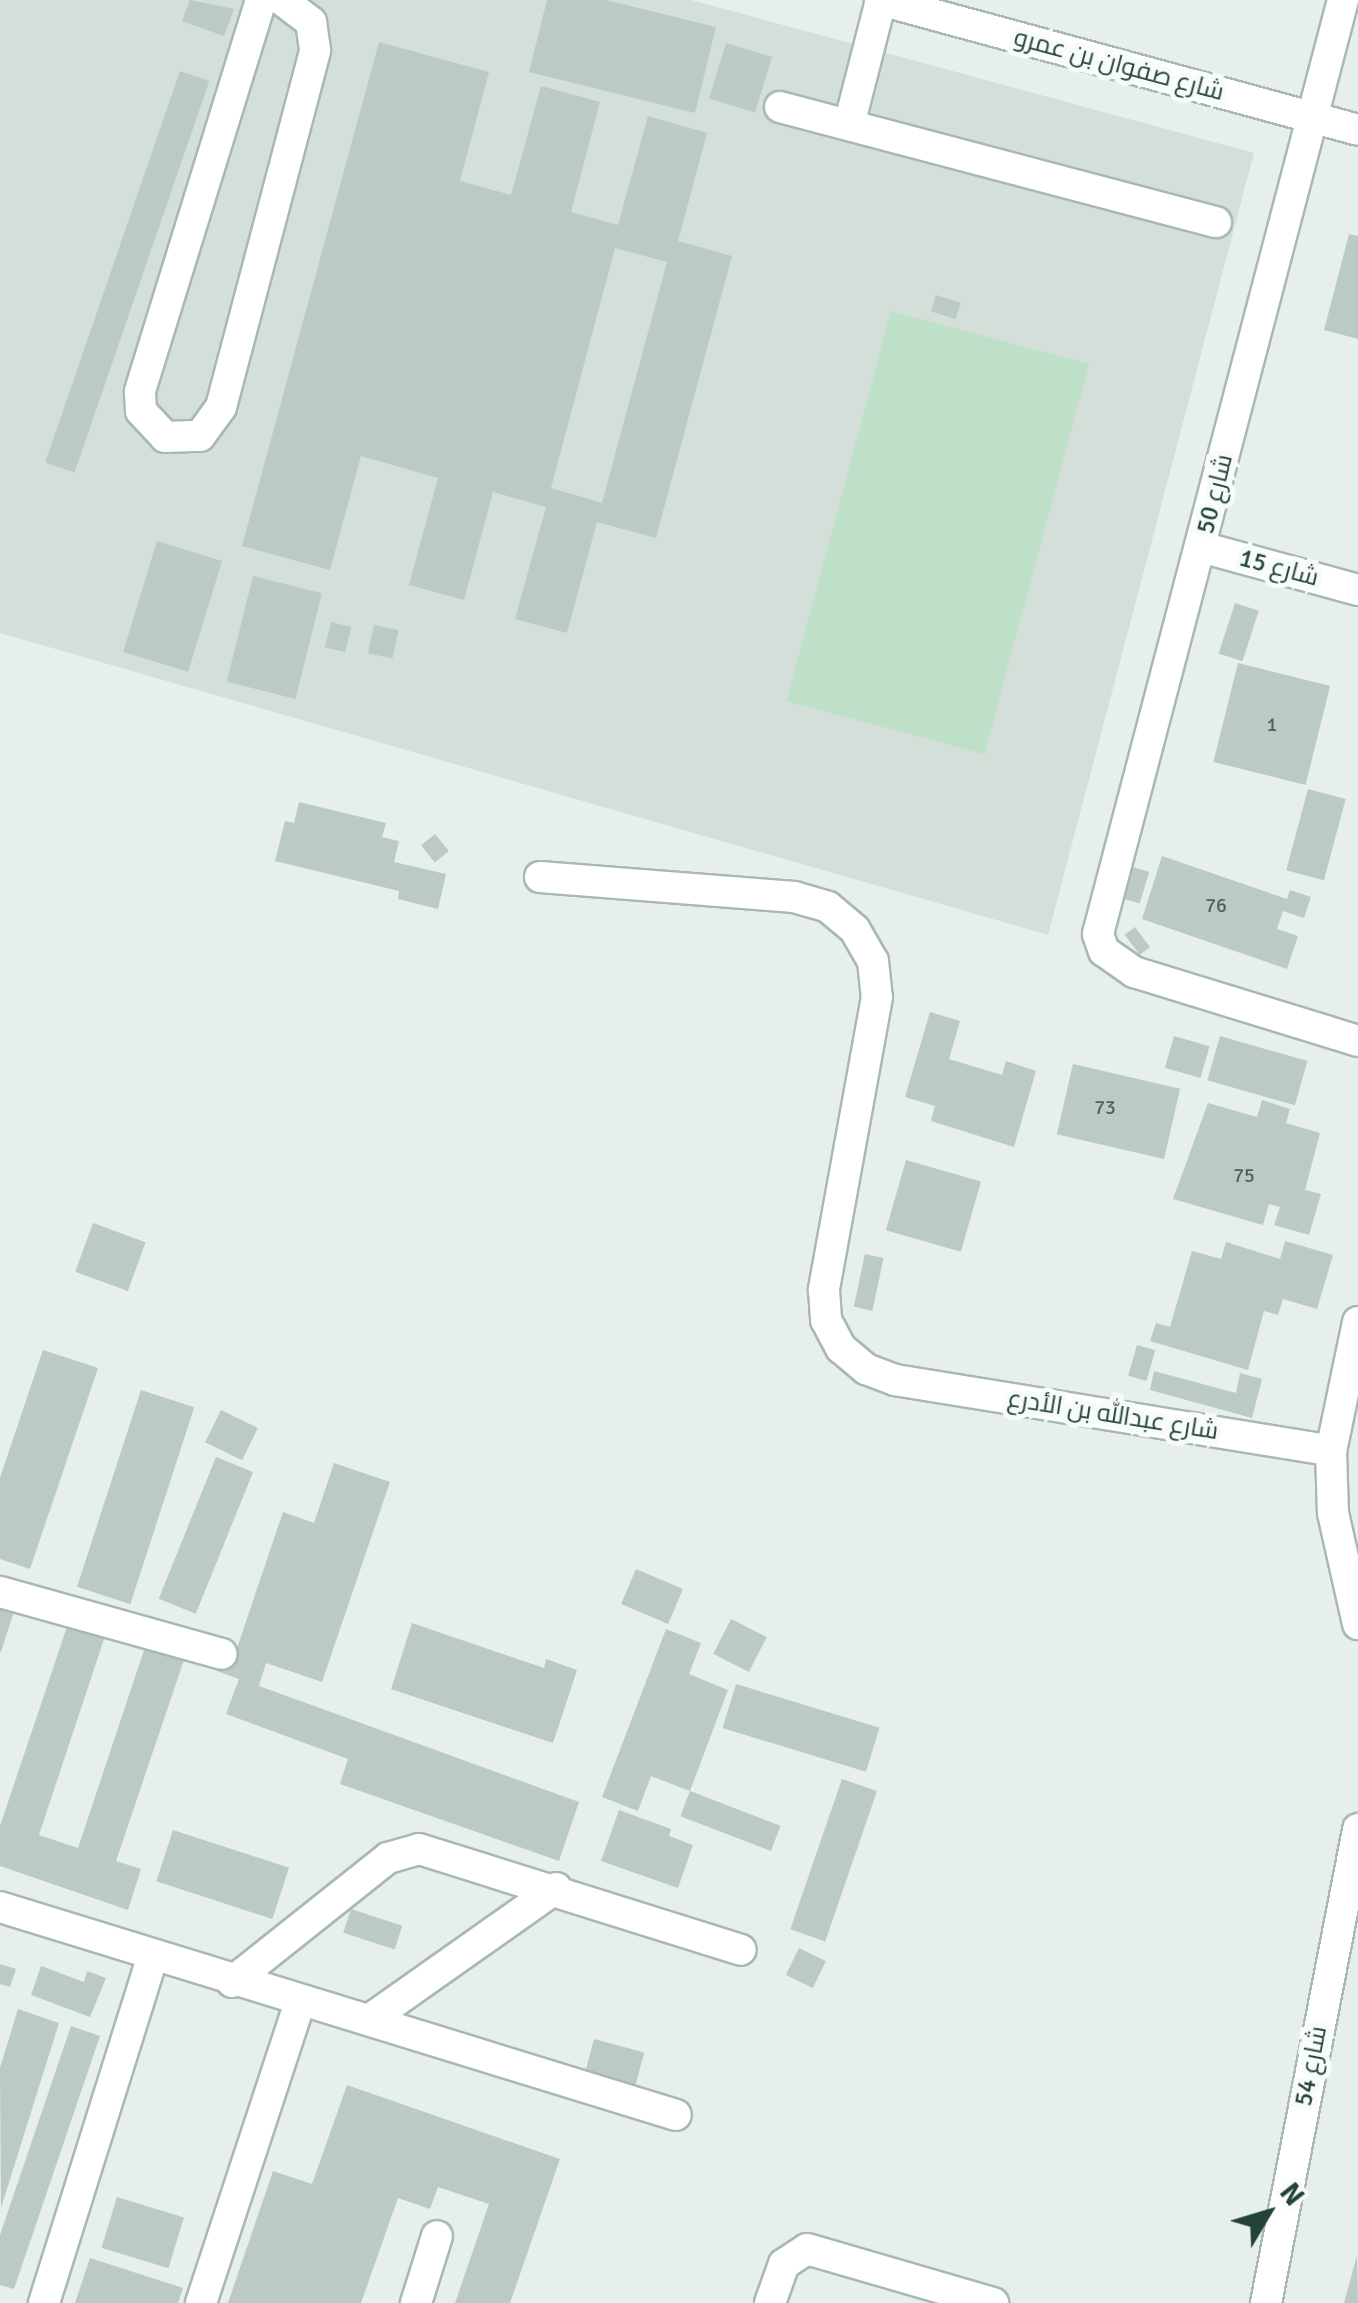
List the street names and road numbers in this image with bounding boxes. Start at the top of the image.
street label: شارع صفوان بن عمرو [1011,23,1227,107]
street label: شارع 50 [1191,451,1239,537]
street label: شارع 15 [1236,543,1322,593]
street label: شارع عبدالله بن الأدرع [1005,1384,1221,1446]
street label: شارع 54 [1289,2023,1333,2109]

